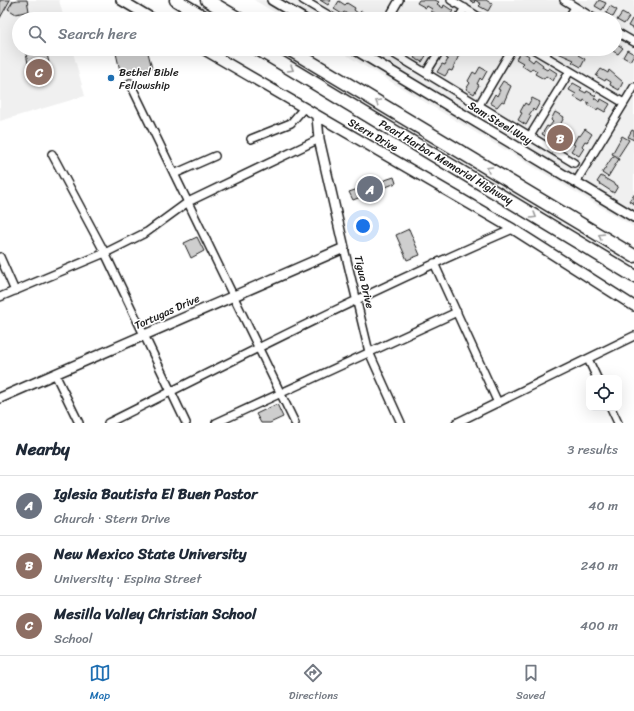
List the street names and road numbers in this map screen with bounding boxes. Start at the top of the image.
street label: Sam Steel Way [464,96,536,150]
street label: Stern Drive [344,113,402,157]
street label: Pearl Harbor Memorial Highway [375,114,517,210]
street label: Tigua Drive [349,254,379,311]
street label: Tortugas Drive [131,289,203,335]

